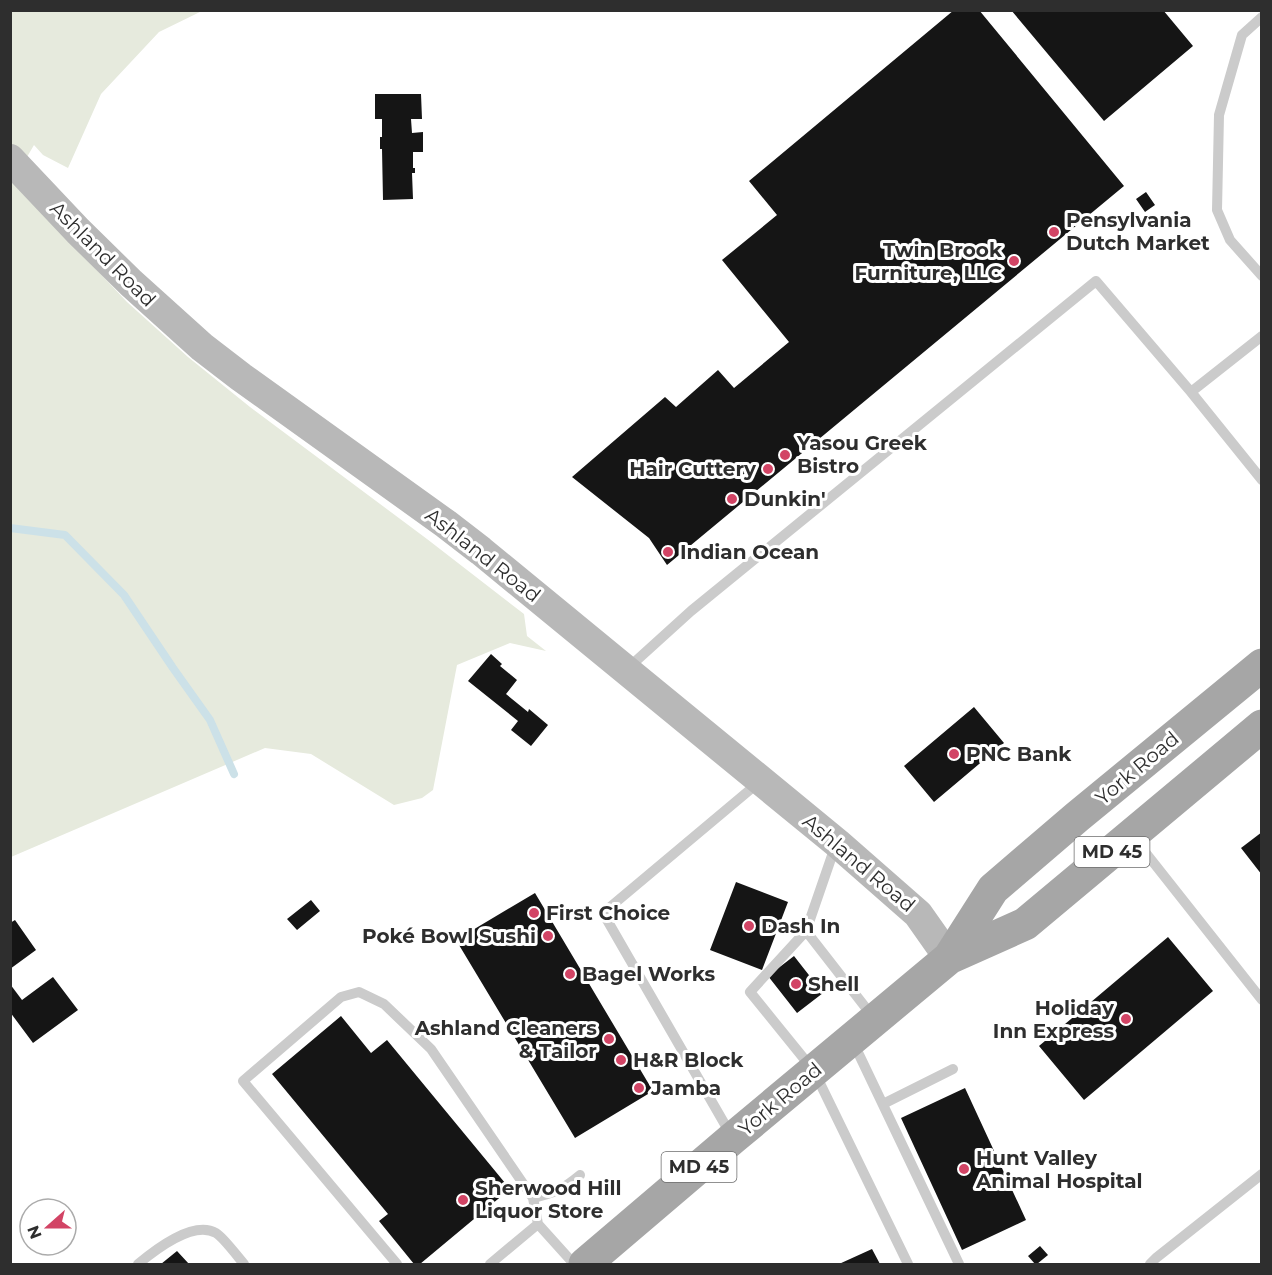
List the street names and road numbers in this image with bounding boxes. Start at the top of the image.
street label: Ashland Road [45,196,161,312]
street label: Ashland Road [421,503,545,607]
street label: York Road [1090,726,1184,810]
street label: Ashland Road [798,809,920,917]
road number: MD 45 [1074,837,1150,867]
street label: York Road [733,1057,827,1141]
road number: MD 45 [662,1152,736,1182]

